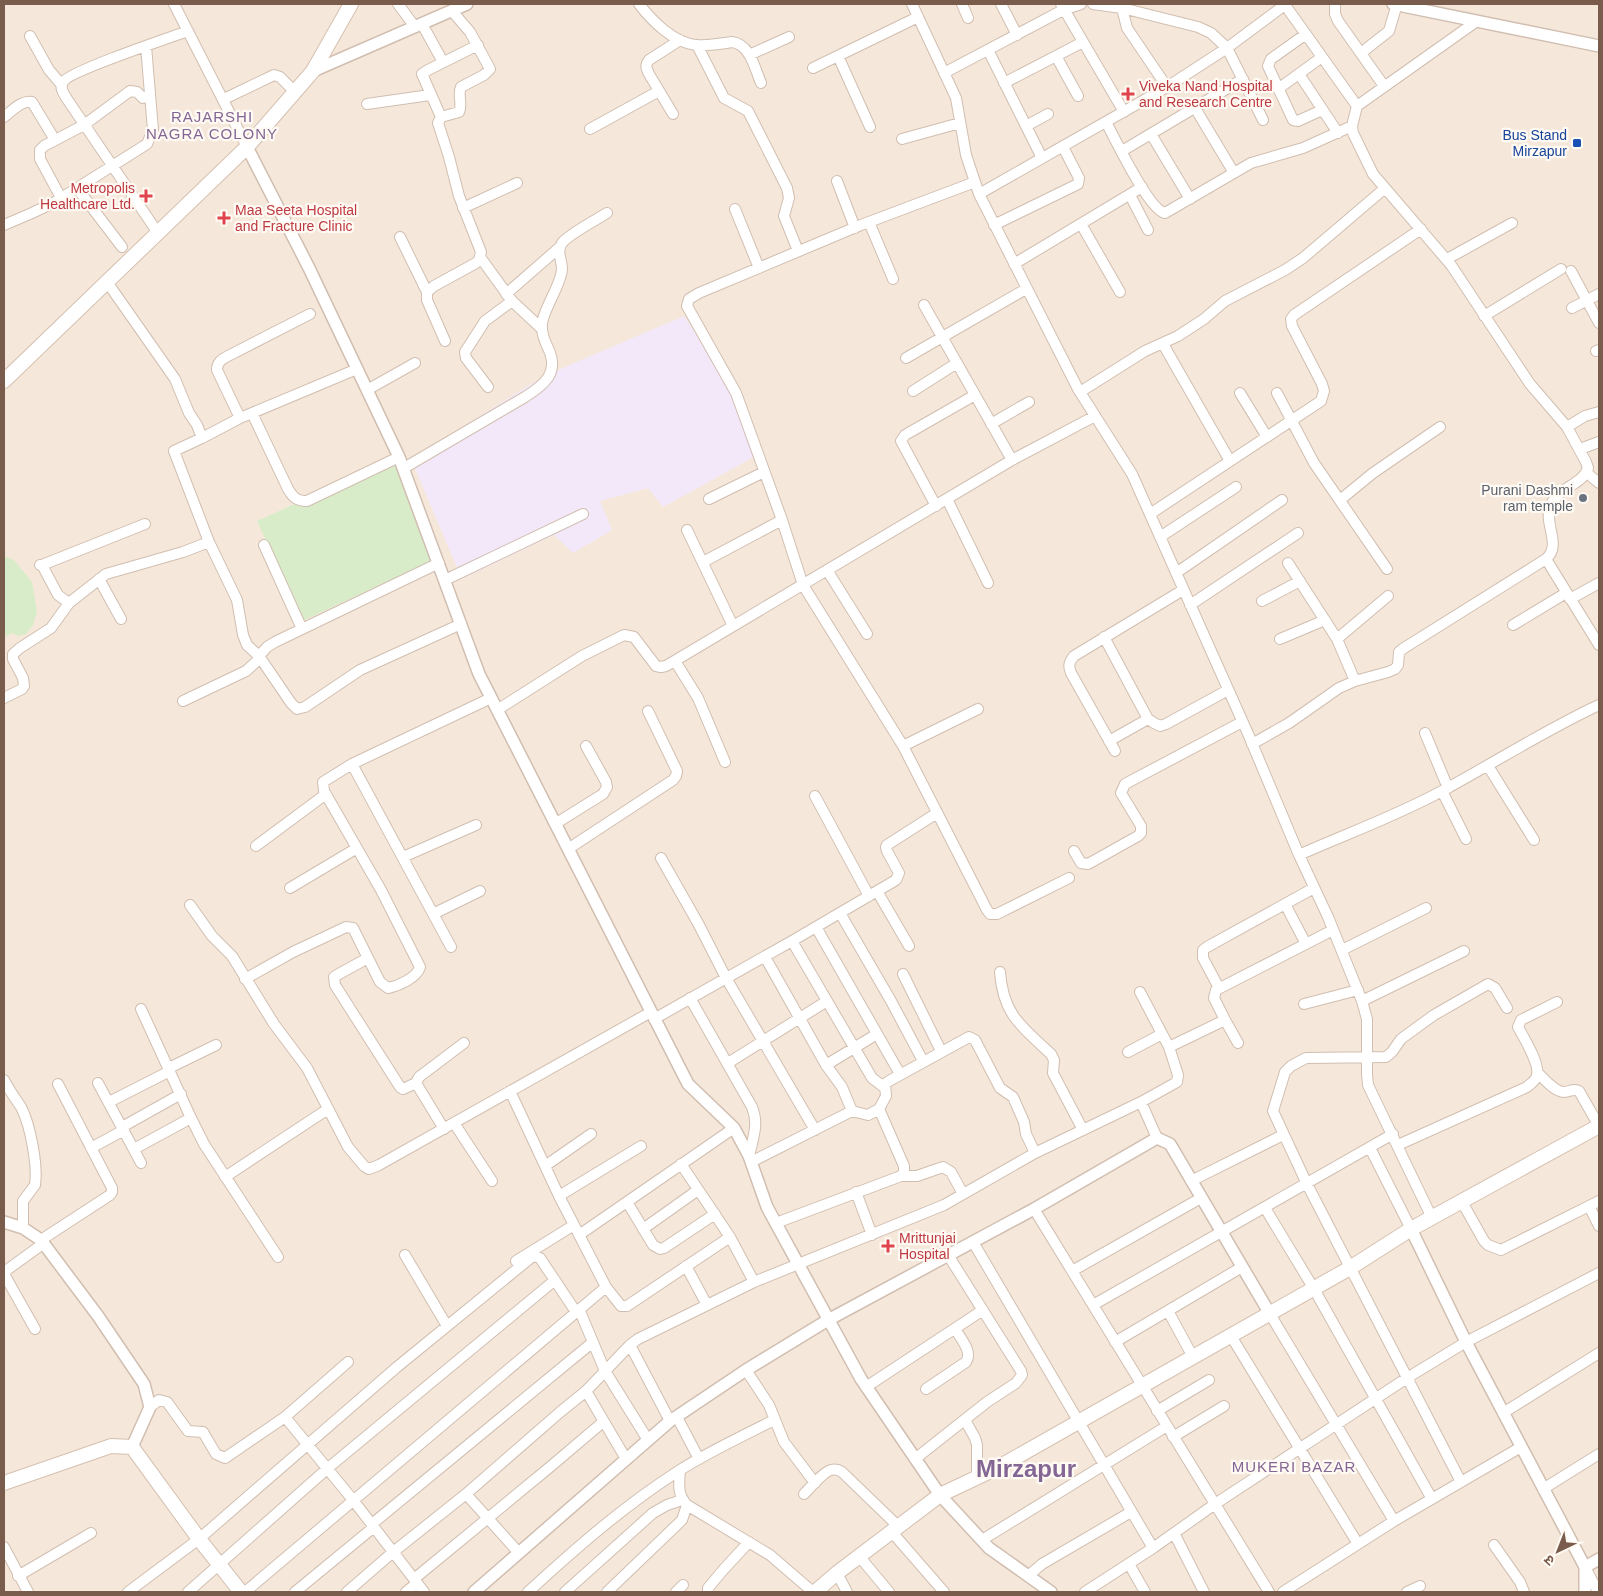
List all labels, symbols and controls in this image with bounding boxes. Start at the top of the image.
place label: Viveka Nand Hospital and Research Centre [1139,78,1273,110]
marker: Viveka Nand Hospital and Research Centre [1121,87,1135,101]
district label: RAJARSHI NAGRA COLONY [146,108,278,142]
place label: Bus Stand Mirzapur [1502,127,1567,159]
marker: Bus Stand Mirzapur [1571,137,1583,149]
place label: Metropolis Healthcare Ltd. [40,180,135,212]
marker: Metropolis Healthcare Ltd. [139,189,153,203]
place label: Maa Seeta Hospital and Fracture Clinic [235,202,357,234]
marker: Maa Seeta Hospital and Fracture Clinic [217,211,231,225]
place label: Purani Dashmi ram temple [1481,482,1573,514]
marker: Purani Dashmi ram temple [1577,492,1589,504]
place label: Mrittunjai Hospital [899,1230,956,1262]
marker: Mrittunjai Hospital [881,1239,895,1253]
district label: Mirzapur [976,1455,1076,1482]
district label: MUKERI BAZAR [1232,1458,1356,1475]
north arrow [1533,1526,1583,1576]
text: उ [1540,1551,1558,1569]

